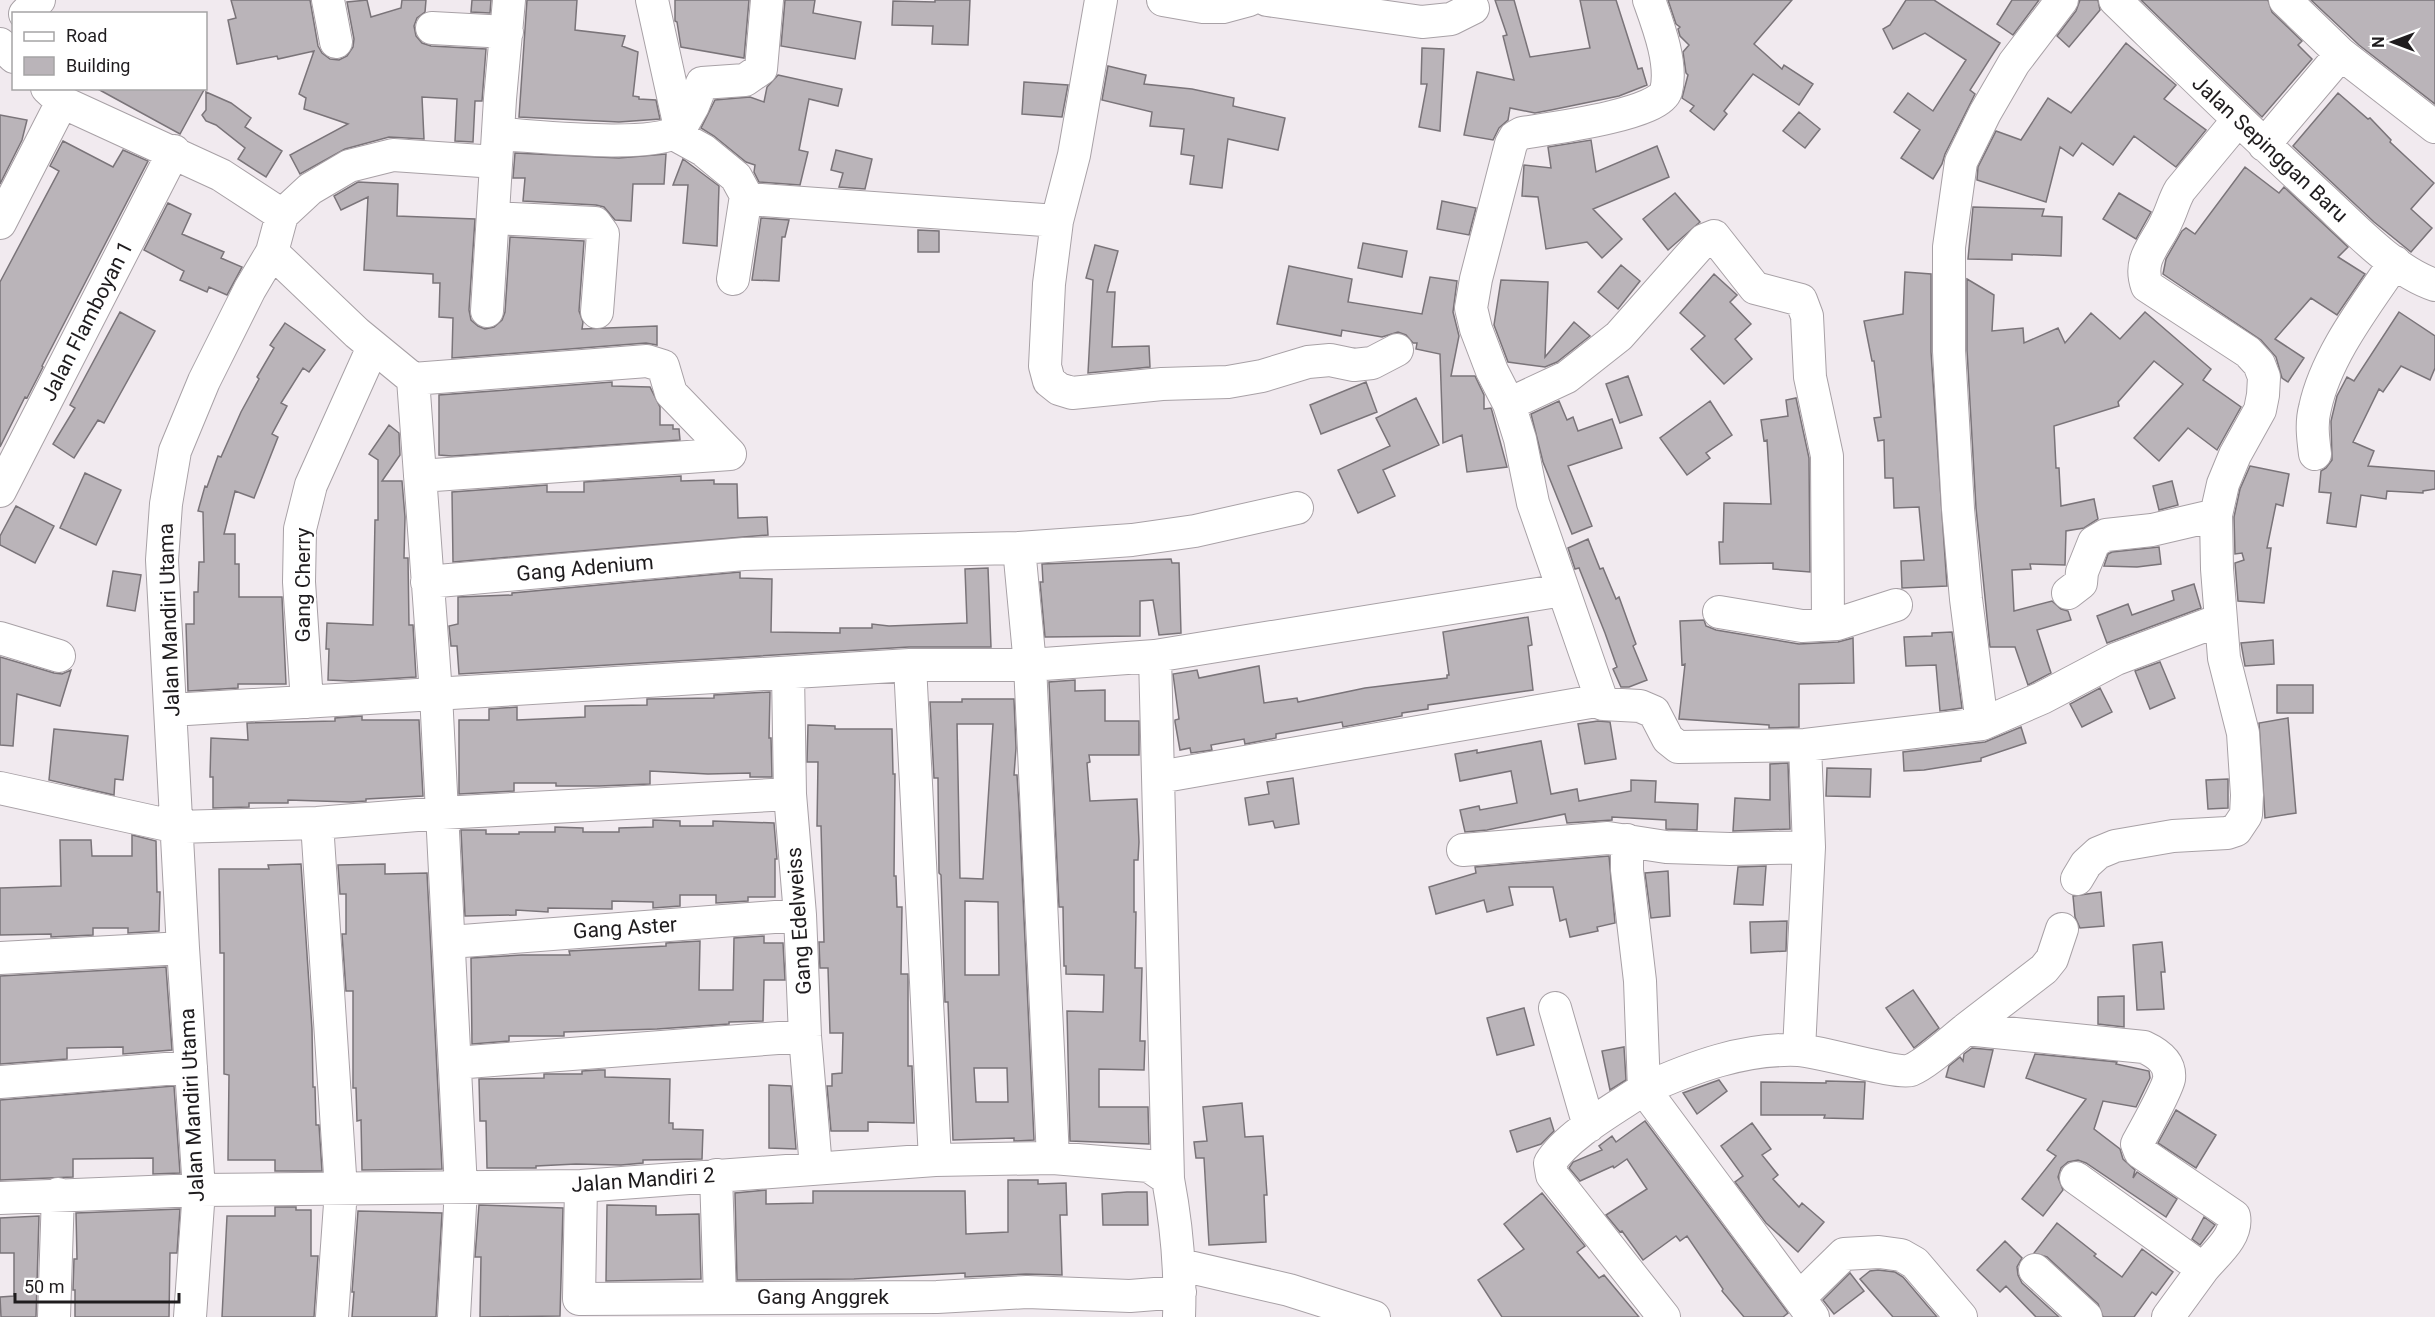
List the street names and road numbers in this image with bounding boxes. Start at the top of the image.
street label: Jalan Sepinggan Baru [2187,71,2353,227]
street label: Jalan Flamboyan 1 [36,237,138,405]
street label: Jalan Mandiri Utama [154,523,184,717]
street label: Gang Cherry [291,527,315,643]
street label: Gang Adenium [515,550,655,586]
street label: Gang Edelweiss [782,846,816,996]
street label: Gang Aster [572,912,678,944]
street label: Jalan Mandiri Utama [175,1008,209,1202]
street label: Jalan Mandiri 2 [570,1163,716,1197]
street label: Gang Anggrek [757,1285,889,1309]

